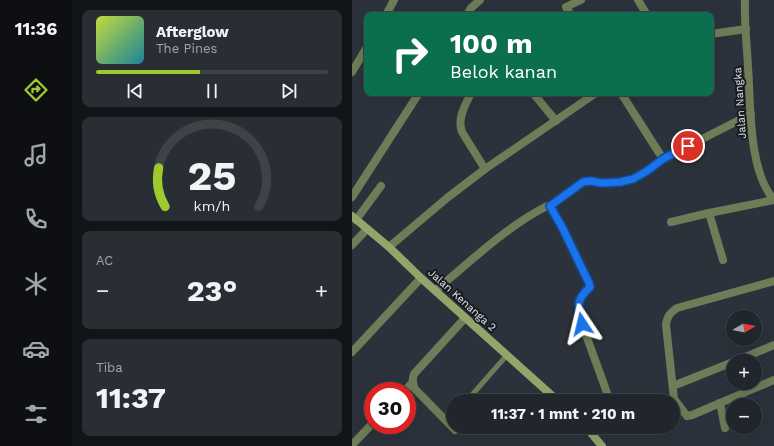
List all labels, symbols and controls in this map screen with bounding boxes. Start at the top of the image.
text: 11:36 [15,18,57,39]
text: Afterglow [156,23,229,41]
text: 100 m [450,27,533,60]
icon: right [384,28,436,80]
text: The Pines [156,41,217,56]
text: Belok kanan [450,61,557,82]
street label: Jalan Nangka [731,67,749,139]
icon: directions [22,76,50,104]
icon: previous [124,80,146,102]
icon: pause [201,80,223,102]
icon: next [278,80,300,102]
pin [671,129,705,163]
icon: arrive [677,135,699,157]
icon: music [22,141,50,169]
text: 25 [187,151,237,200]
text: km/h [194,198,230,214]
icon: phone [22,205,50,233]
text: AC [96,253,113,268]
street label: Jalan Kenanga 2 [425,266,499,334]
icon: climate [22,270,50,298]
text: 23° [187,273,237,308]
text: − [96,278,109,303]
text: + [315,278,328,303]
position arrow [561,303,603,345]
north arrow [726,310,762,346]
map controls [726,310,762,434]
icon: car [22,335,50,363]
button: + [726,354,762,390]
text: Tiba [96,360,123,375]
text: 11:37 [96,380,166,415]
speed limit sign: 30 [364,382,416,434]
button: − [726,398,762,434]
icon: filters [22,400,50,428]
text: 11:37 · 1 mnt · 210 m [491,405,635,423]

